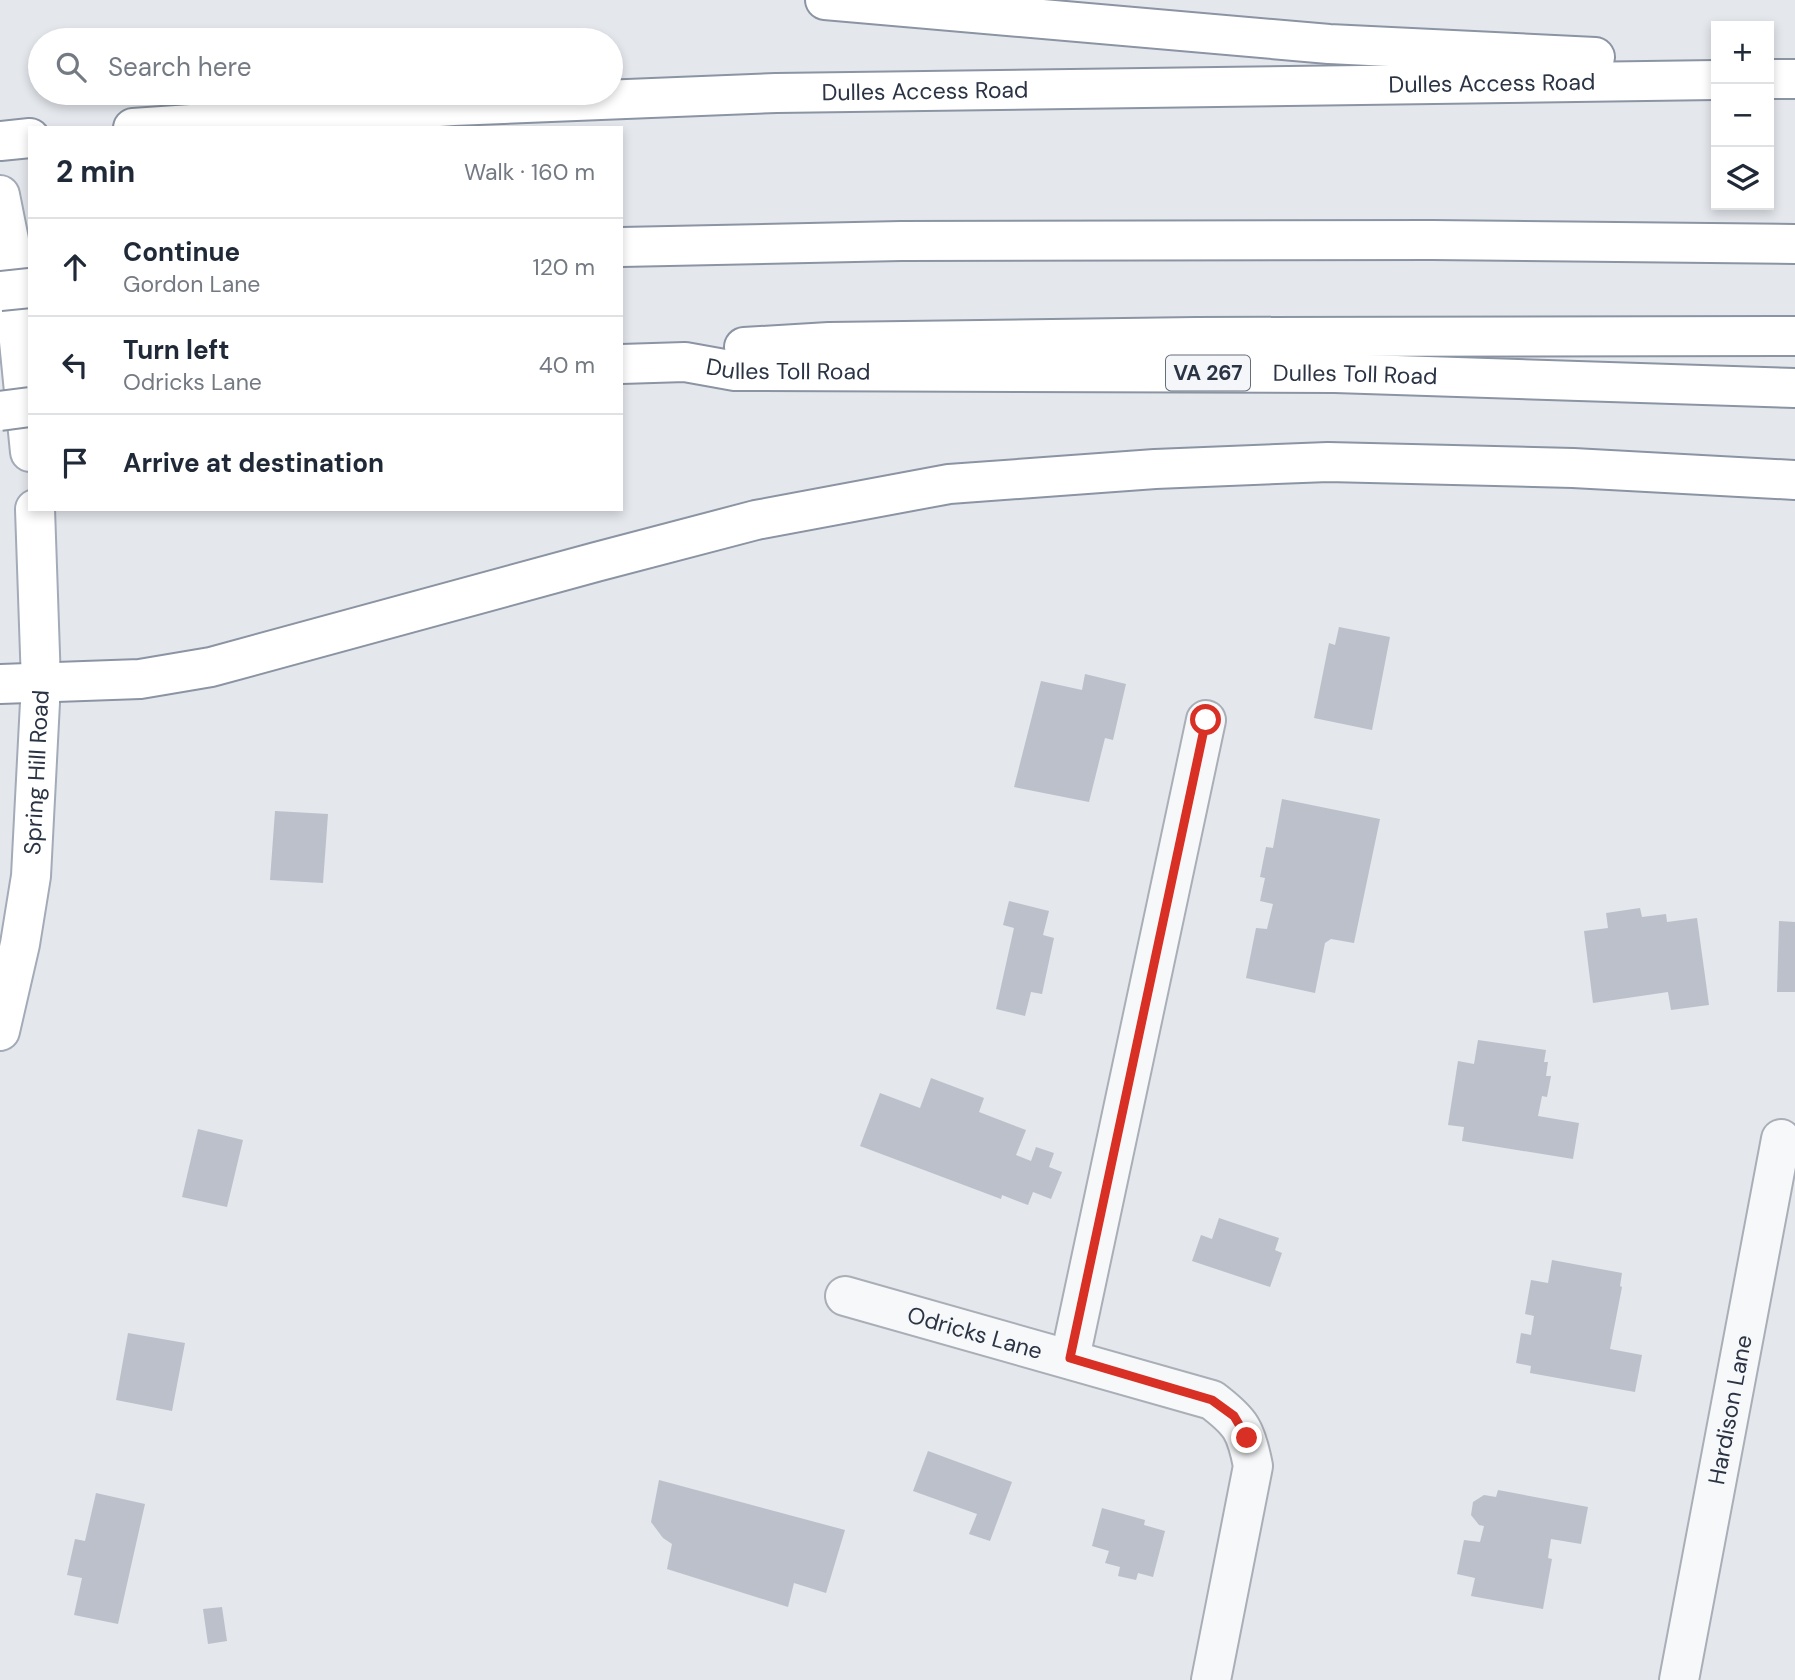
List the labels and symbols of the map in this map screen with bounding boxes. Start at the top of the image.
street label: Dulles Access Road [1388,67,1596,100]
street label: Dulles Access Road [821,75,1029,107]
street label: Dulles Toll Road [704,351,870,386]
road number: VA 267 [1166,356,1250,390]
street label: Dulles Toll Road [1273,358,1438,391]
street label: Spring Hill Road [17,689,56,856]
route start [1190,704,1221,735]
street label: Odricks Lane [904,1299,1046,1366]
street label: Hardison Lane [1701,1332,1759,1487]
route end [1231,1422,1262,1453]

